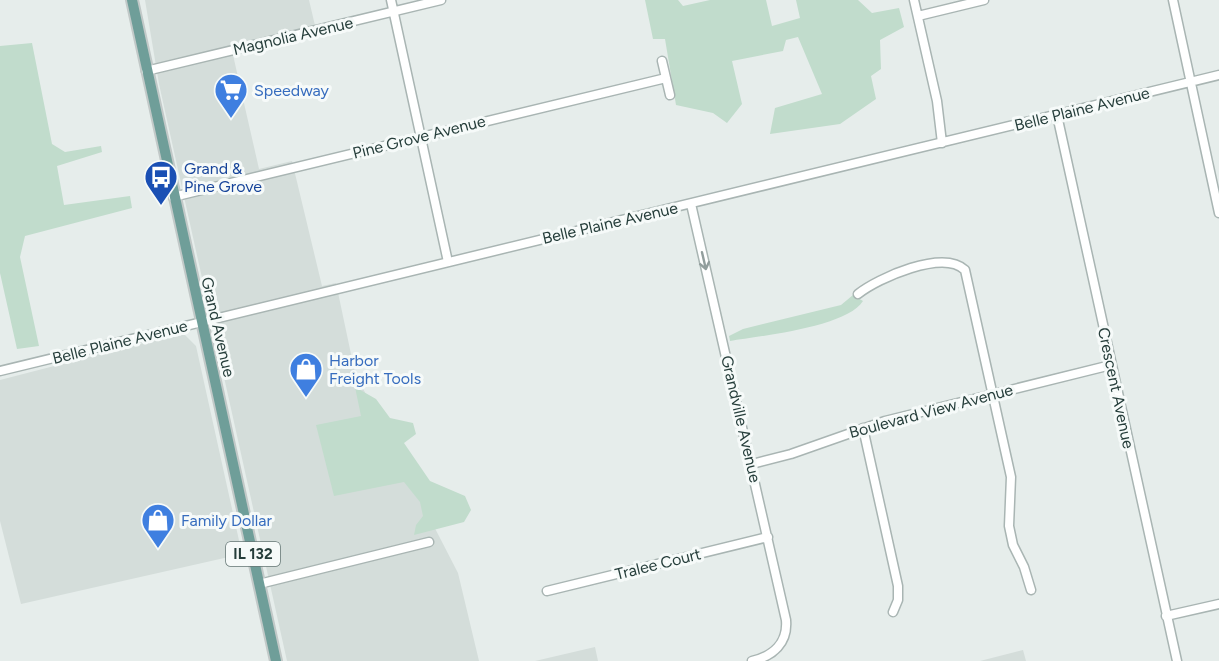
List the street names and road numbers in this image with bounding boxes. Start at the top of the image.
street label: Magnolia Avenue [231,13,355,59]
street label: Belle Plaine Avenue [1012,83,1152,135]
street label: Pine Grove Avenue [351,111,488,163]
street label: Belle Plaine Avenue [540,198,680,248]
street label: Grand Avenue [197,275,239,379]
street label: Belle Plaine Avenue [50,316,190,368]
street label: Crescent Avenue [1094,326,1138,451]
street label: Grandville Avenue [717,354,765,485]
street label: Boulevard View Avenue [847,380,1015,442]
road number: IL 132 [226,542,280,566]
street label: Tralee Court [613,544,703,584]

